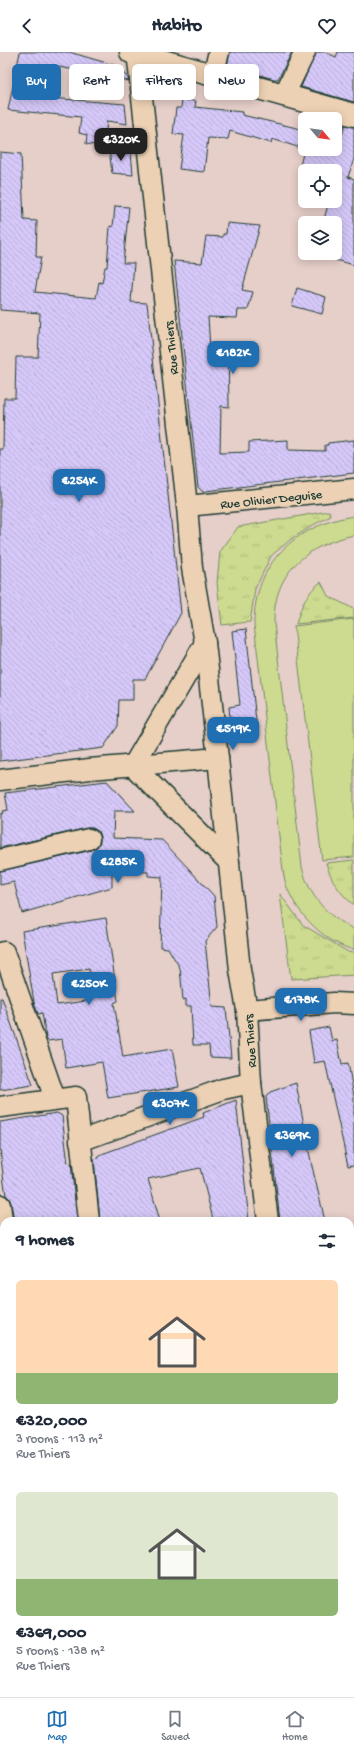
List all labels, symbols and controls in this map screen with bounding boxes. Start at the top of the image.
icon: back [16,15,38,37]
icon: heart [316,15,338,37]
text: Habito [152,16,202,37]
chip: Buy [12,64,61,100]
chip: Rent [69,64,124,100]
chip: Filters [132,64,196,100]
chip: New [204,64,259,100]
north arrow [298,112,342,156]
map controls [298,112,342,260]
pin: €320K [93,128,149,162]
text: €320K [103,133,139,148]
button: locate [298,164,342,208]
button: layers [298,216,342,260]
street label: Rue Thiers [162,319,183,375]
pin: €182K [205,341,261,375]
text: €182K [216,346,250,361]
pin: €254K [51,469,107,503]
text: €254K [62,474,96,489]
street label: Rue Olivier Deguise [220,488,323,513]
pin: €519K [205,717,261,751]
text: €519K [216,722,250,737]
pin: €285K [90,850,146,884]
text: €285K [100,855,136,870]
pin: €250K [61,972,117,1006]
text: €250K [71,977,107,992]
pin: €178K [273,988,329,1022]
text: €178K [284,993,318,1008]
street label: Rue Thiers [242,1012,261,1068]
pin: €307K [142,1092,198,1126]
text: €307K [152,1097,188,1112]
pin: €369K [264,1124,320,1158]
text: €369K [275,1129,309,1144]
icon: filters [316,1230,338,1252]
text: 9 homes [16,1231,74,1251]
icon: home [141,1306,213,1378]
text: €320,000 [16,1412,87,1432]
text: 3 rooms · 113 m² [16,1432,103,1447]
text: Rue Thiers [16,1447,70,1462]
icon: home [141,1518,213,1590]
text: €369,000 [16,1624,86,1644]
text: 5 rooms · 138 m² [16,1644,105,1659]
text: Rue Thiers [16,1659,70,1674]
tab: Map [46,1708,68,1744]
tab: Saved [161,1708,189,1744]
tab: Home [282,1708,308,1744]

